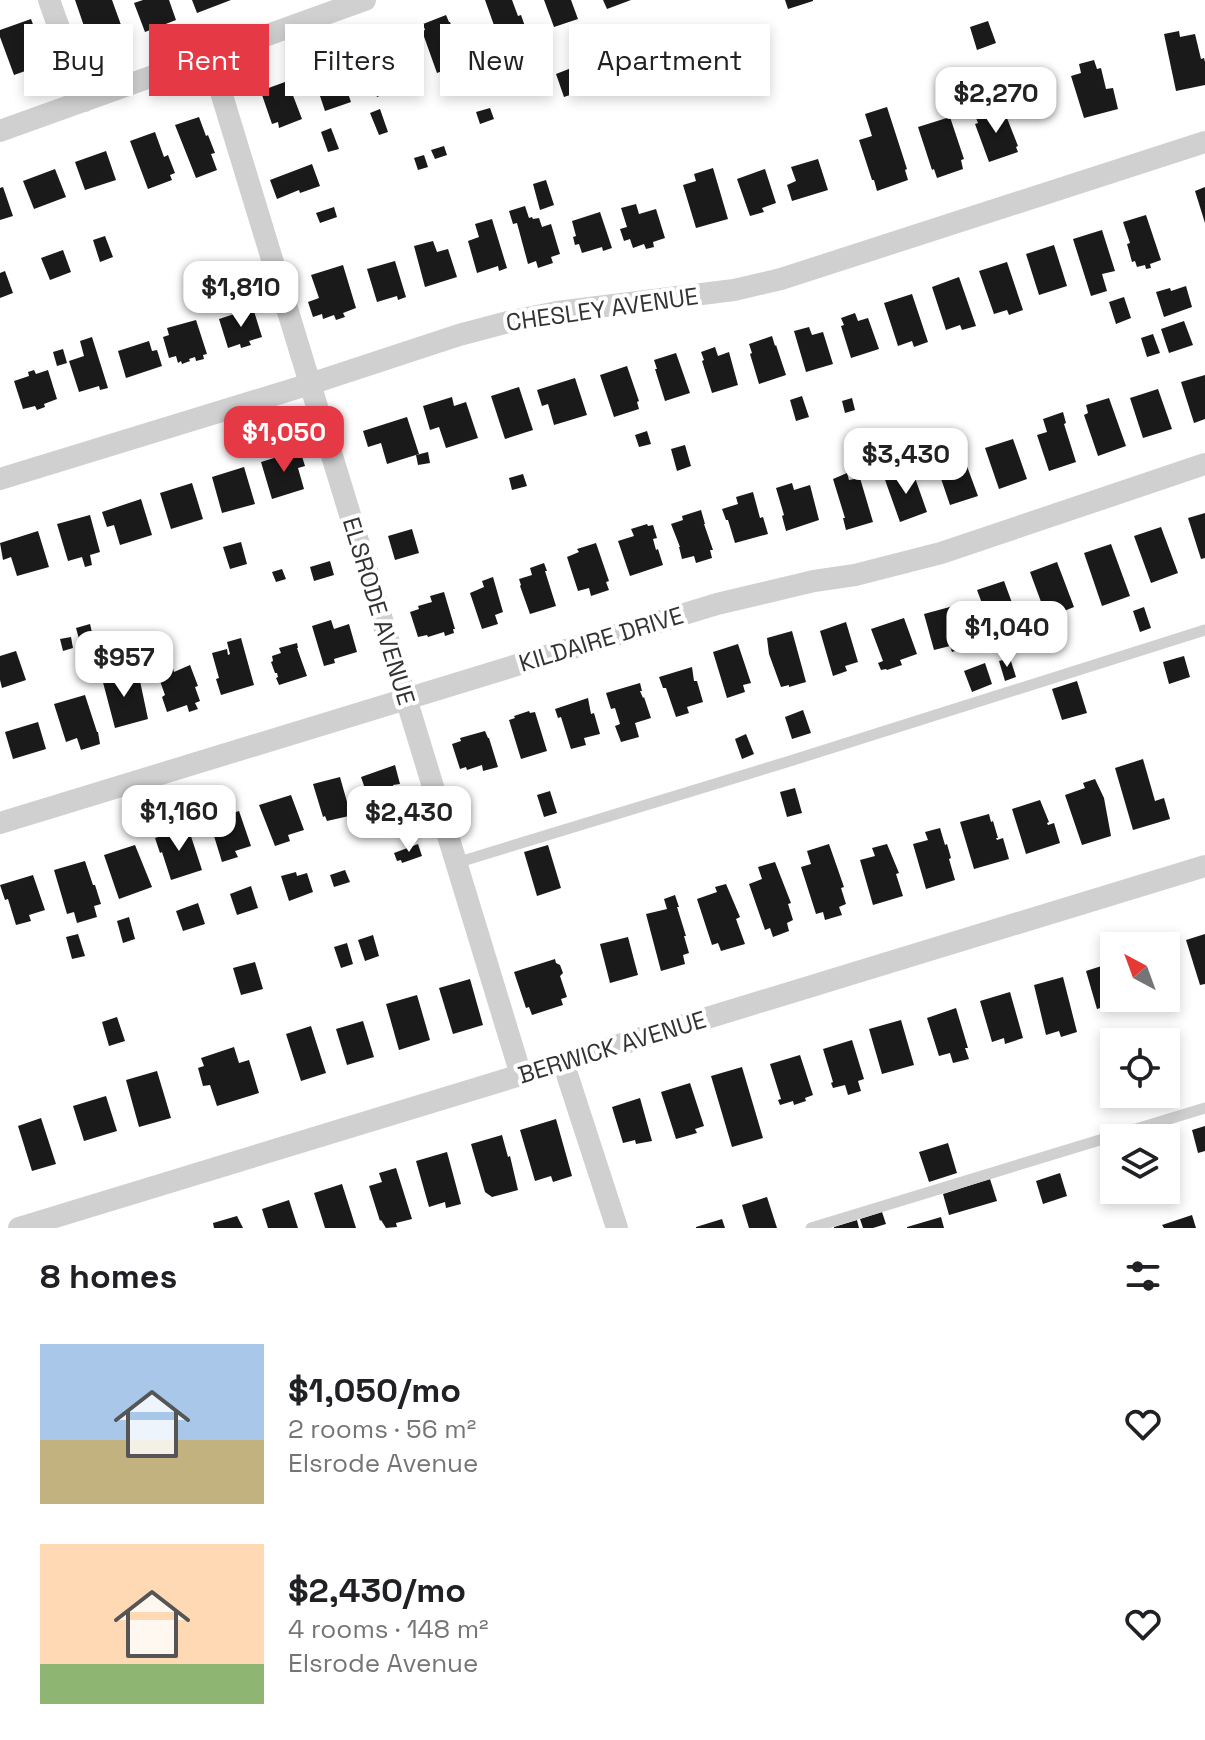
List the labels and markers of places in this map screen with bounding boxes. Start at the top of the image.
pin: $2,270 [931,67,1061,135]
pin: $1,810 [176,261,306,329]
pin: $1,050 [219,406,349,474]
pin: $3,430 [841,428,971,496]
pin: $1,040 [942,601,1072,669]
pin: $957 [77,631,171,699]
pin: $1,160 [114,785,244,853]
pin: $2,430 [344,786,474,854]

